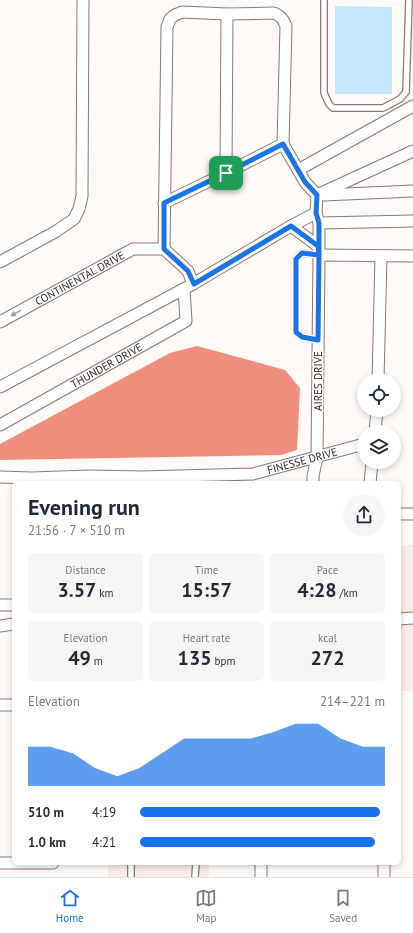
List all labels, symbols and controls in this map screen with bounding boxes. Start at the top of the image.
pin [209,156,243,190]
icon: arrive [215,162,237,184]
street label: CONTINENTAL DRIVE [33,248,127,308]
one-way arrow [10,310,22,317]
street label: THUNDER DRIVE [68,340,145,391]
street label: AIRES DRIVE [311,351,325,411]
map controls [357,373,401,469]
button: locate [357,373,401,417]
button: layers [357,425,401,469]
street label: FINESSE DRIVE [266,445,339,477]
text: Evening run [28,493,140,521]
button: share [343,494,385,536]
text: 21:56 · 7 × 510 m [28,522,125,539]
text: Distance [65,563,106,577]
text: Time [195,563,218,577]
text: Pace [317,563,338,577]
text: 3.57 [57,577,96,603]
text: 15:57 [181,577,232,603]
text: 4:28 [297,577,337,603]
text: km [96,586,114,600]
text: /km [337,586,358,600]
text: Elevation [64,631,107,645]
text: Heart rate [183,631,230,645]
text: kcal [318,631,337,645]
text: 49 [68,645,91,671]
text: 135 [178,645,212,671]
text: 272 [310,645,345,671]
text: m [91,654,103,668]
text: bpm [212,654,235,668]
text: Elevation [28,693,80,710]
text: 214–221 m [320,693,385,710]
text: 510 m [28,804,64,821]
text: 4:19 [92,804,116,821]
text: 1.0 km [28,834,66,851]
text: 4:21 [92,834,116,851]
tab: Home [56,887,84,925]
tab: Map [195,887,217,925]
tab: Saved [329,887,357,925]

